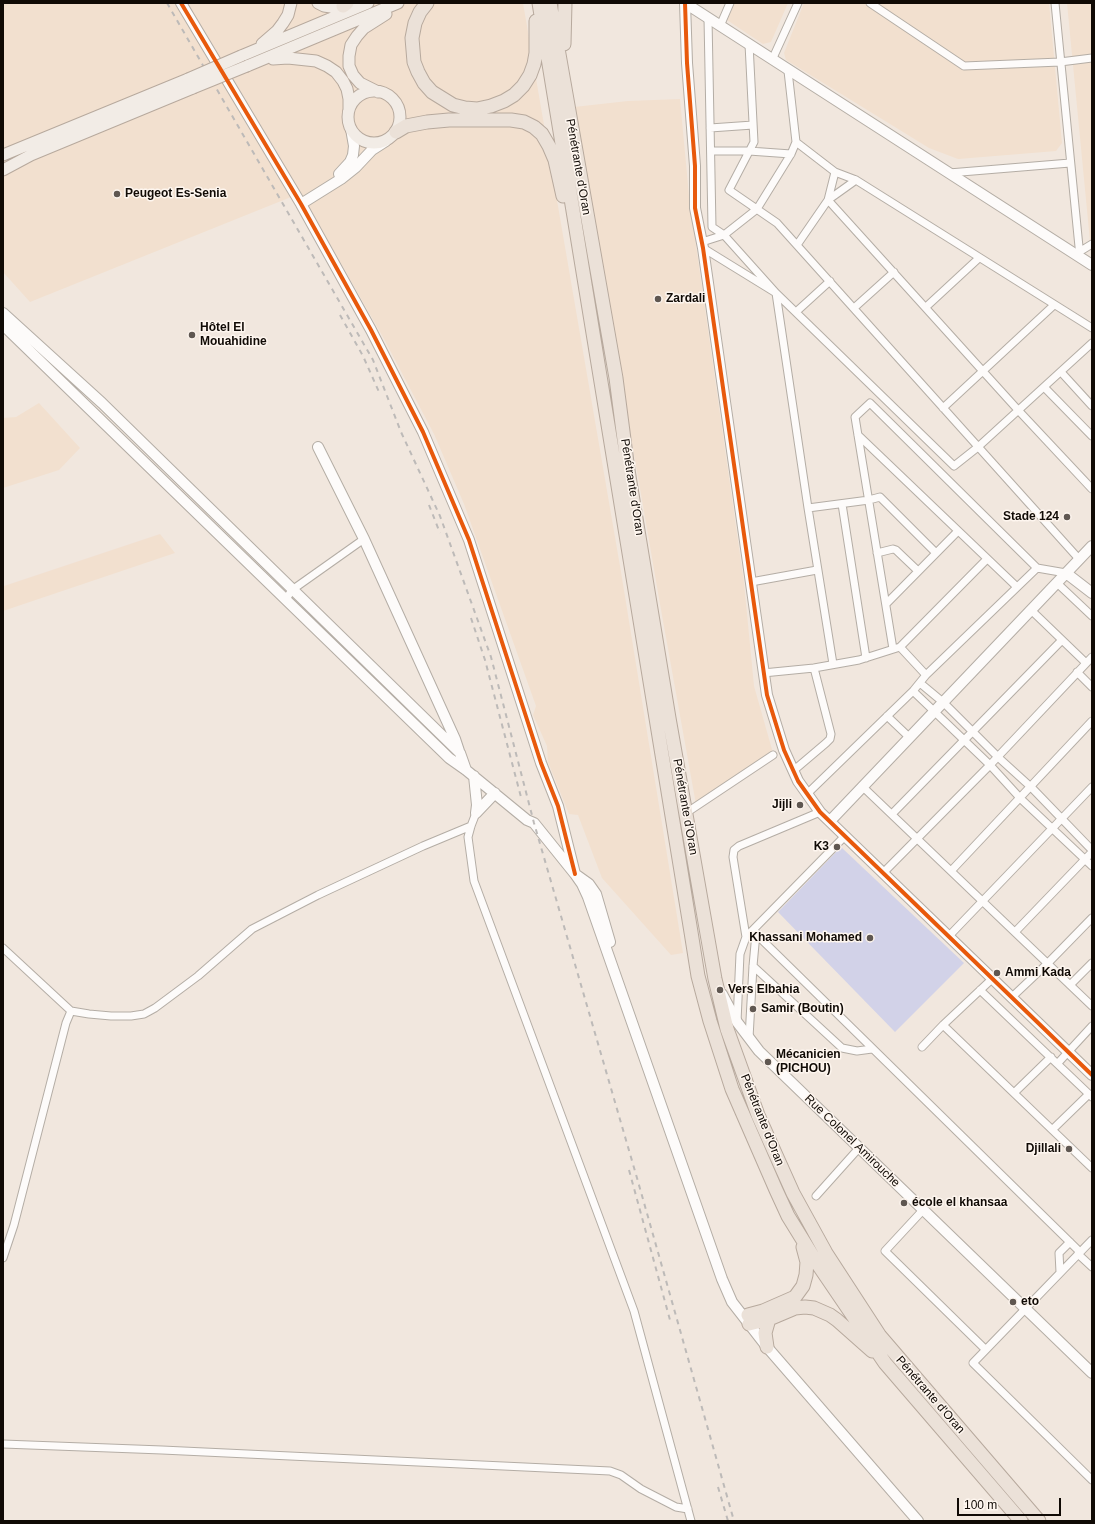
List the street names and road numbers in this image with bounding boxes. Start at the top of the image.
street label: Pénétrante d'Oran [562,118,594,216]
street label: Pénétrante d'Oran [617,438,647,536]
street label: Pénétrante d'Oran [669,758,701,856]
street label: Pénétrante d'Oran [737,1072,787,1168]
street label: Rue Colonel Amirouche [801,1092,903,1190]
street label: Pénétrante d'Oran [893,1353,967,1437]

